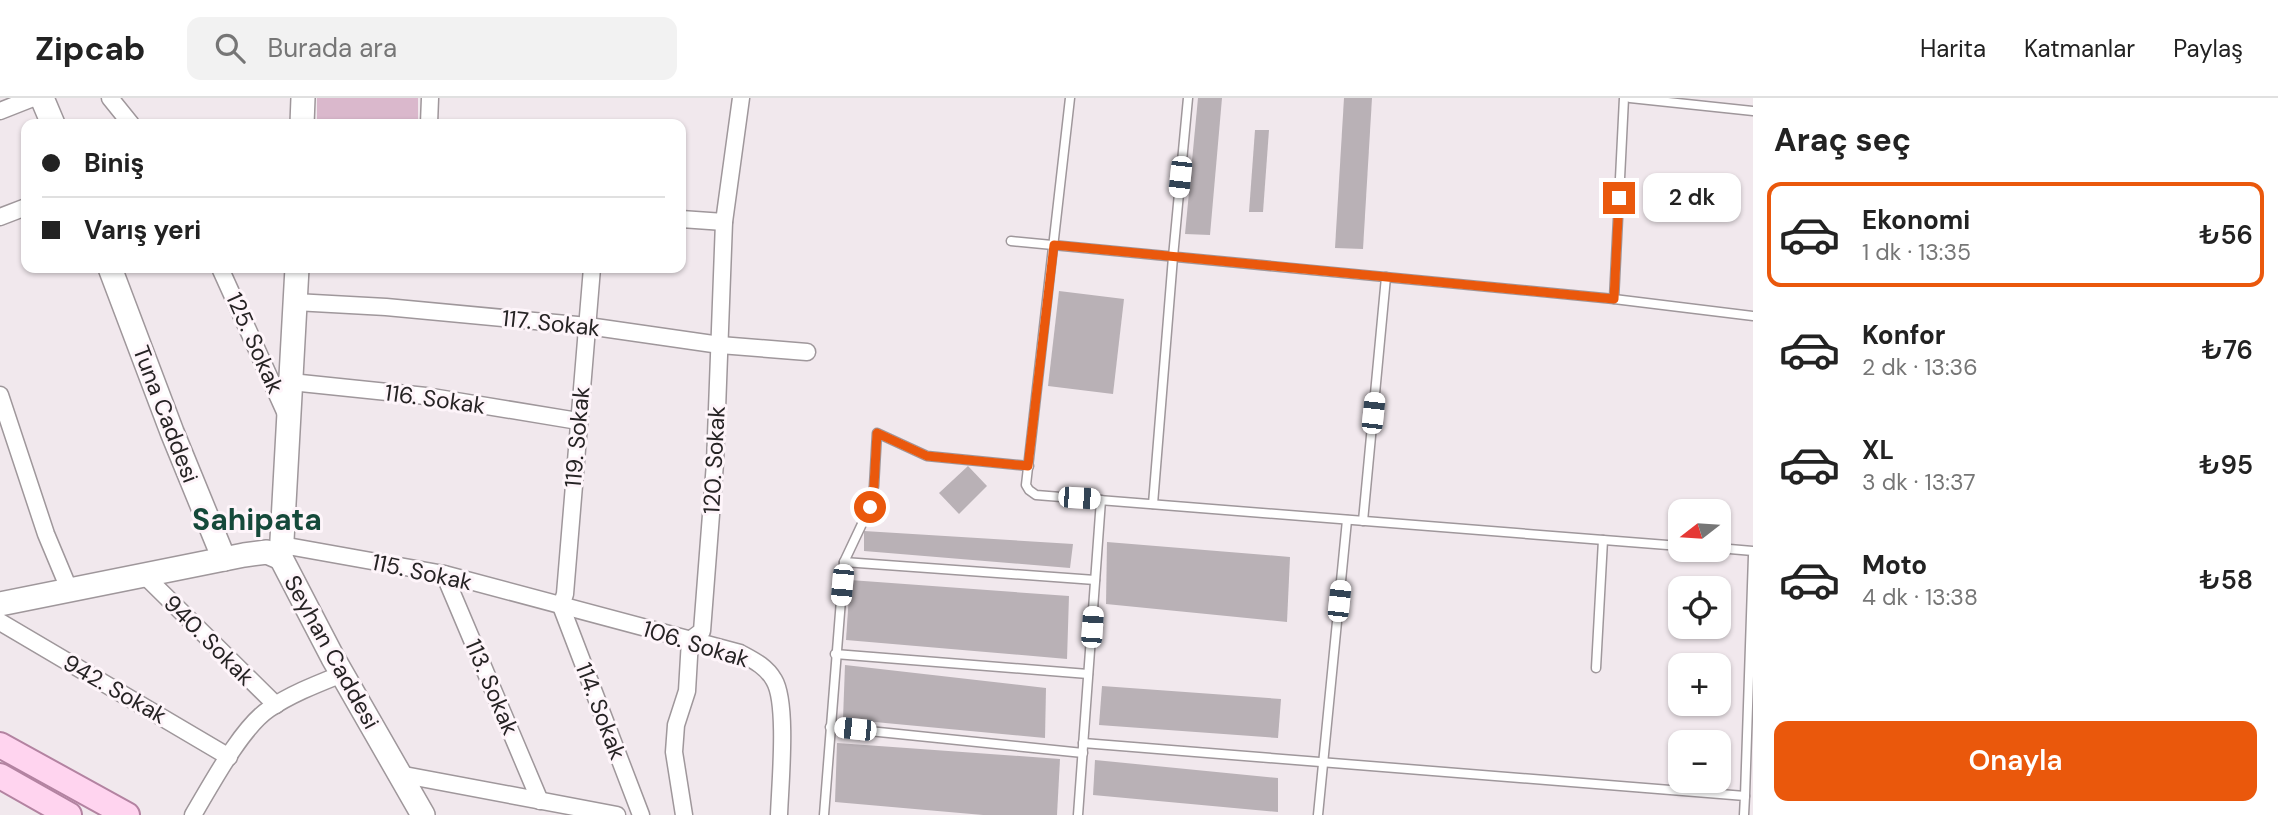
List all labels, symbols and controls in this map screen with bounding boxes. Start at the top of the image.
search box [187,17,677,80]
text: Zipcab [35,27,145,70]
icon: search [211,29,249,67]
text: Burada ara [267,31,397,65]
text: Harita [1920,33,1986,64]
text: Katmanlar [2024,33,2135,64]
text: Paylaş [2173,33,2243,64]
text: Araç seç [1774,119,1911,161]
text: Biniş [84,146,144,180]
car [1168,155,1193,199]
callout: 2 dk [1644,174,1742,222]
route end [1603,182,1635,214]
text: 2 dk [1669,182,1715,212]
icon: car [1778,203,1841,266]
text: Ekonomi [1862,203,1970,237]
text: Varış yeri [84,213,201,247]
text: ₺56 [2199,218,2253,252]
text: 1 dk · 13:35 [1862,237,1971,267]
street label: 125. Sokak [219,288,291,399]
street label: 117. Sokak [500,303,602,343]
icon: car [1778,318,1841,381]
text: Konfor [1862,318,1945,352]
text: ₺76 [2202,333,2253,367]
street label: Tuna Caddesi [126,341,206,487]
text: 2 dk · 13:36 [1862,352,1978,382]
street label: 116. Sokak [383,377,488,421]
street label: 119. Sokak [558,385,596,489]
car [1361,391,1386,435]
street label: 120. Sokak [696,405,732,515]
icon: car [1778,433,1841,496]
text: XL [1862,433,1894,467]
text: ₺95 [2199,448,2253,482]
text: 3 dk · 13:37 [1862,467,1975,497]
car [1058,486,1101,510]
route start [854,491,886,523]
north arrow [1668,499,1731,562]
map controls [1668,499,1731,793]
district label: Sahipata [192,500,322,539]
street label: 115. Sokak [369,547,475,597]
icon: car [1778,548,1841,611]
text: Moto [1862,548,1927,582]
car [830,563,855,607]
text: ₺58 [2199,563,2253,597]
street label: Seyhan Caddesi [277,570,387,734]
button: locate [1668,576,1731,639]
car [1327,579,1352,623]
text: 4 dk · 13:38 [1862,582,1978,612]
street label: 940. Sokak [157,588,261,692]
car [1081,605,1104,649]
street label: 106. Sokak [639,614,753,675]
street label: 113. Sokak [458,635,526,740]
street label: 942. Sokak [58,647,173,731]
button: + [1668,653,1731,716]
street label: 114. Sokak [569,658,633,764]
car [834,716,877,742]
button: Onayla [1774,721,2257,801]
button: − [1668,730,1731,793]

